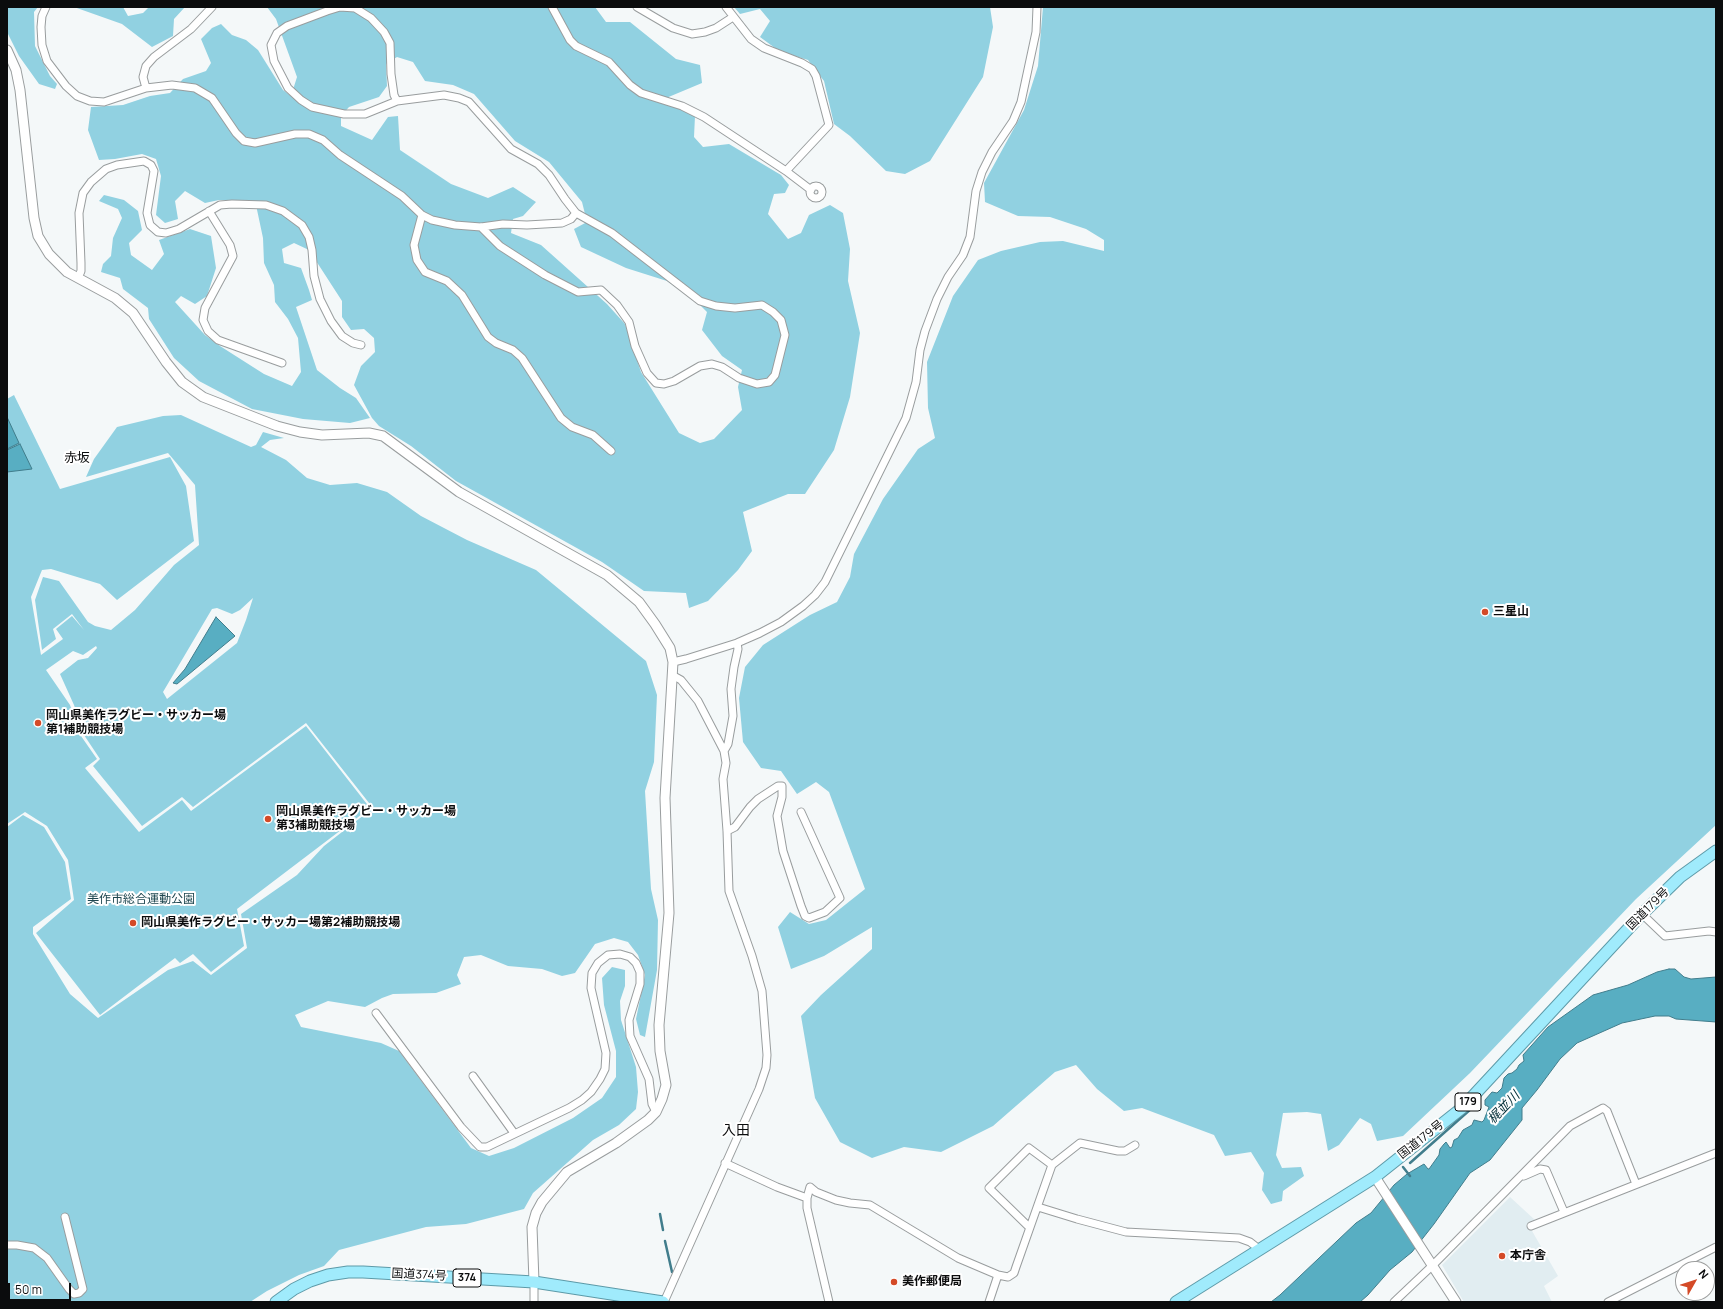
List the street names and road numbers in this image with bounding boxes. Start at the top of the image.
street label: 国道179号 [1624,885,1672,933]
road number: 179 [1455,1093,1481,1111]
street label: 国道179号 [1395,1118,1447,1162]
street label: 国道374号 [391,1266,447,1284]
road number: 374 [453,1269,481,1287]

